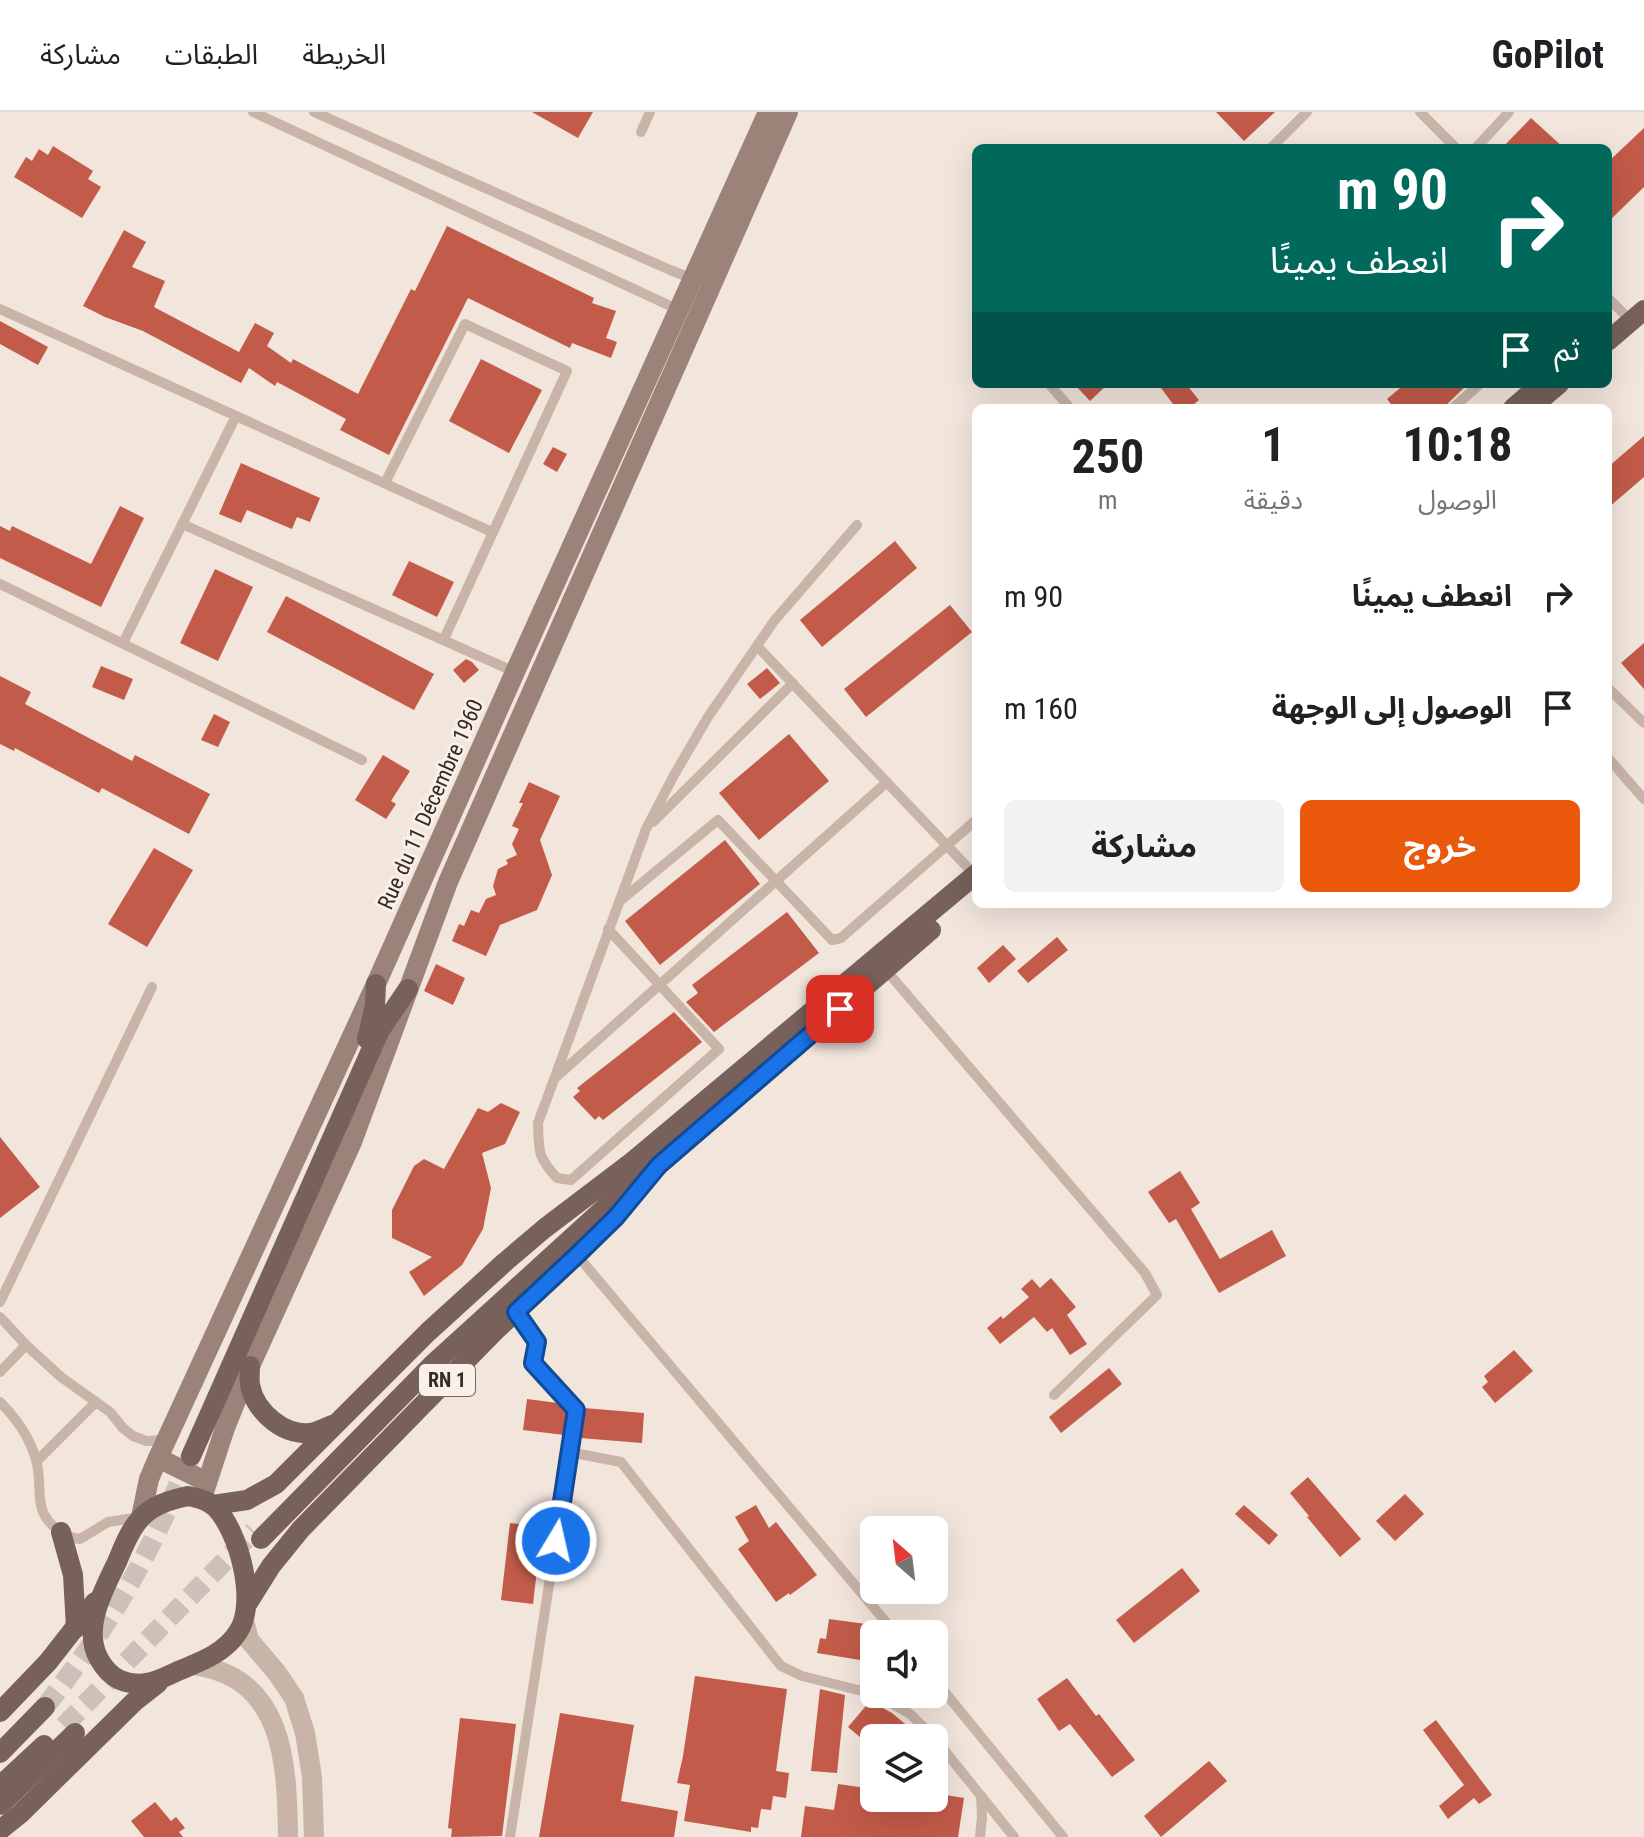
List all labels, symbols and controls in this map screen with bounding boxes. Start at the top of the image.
text: GoPilot [1492,33,1604,77]
text: مشاركة [40,38,121,71]
text: الطبقات [165,38,258,71]
text: الخريطة [302,38,386,71]
text: 90 m [1337,157,1448,223]
icon: right [1476,176,1580,280]
text: انعطف يمينًا [1270,240,1448,282]
icon: arrive [1494,328,1538,372]
text: ثم [1554,332,1580,367]
text: 1 [1261,416,1285,473]
text: 10:18 [1402,416,1513,473]
text: 250 [1071,428,1144,485]
text: m [1098,485,1118,515]
text: دقيقة [1244,485,1303,515]
text: الوصول [1418,485,1497,515]
icon: right [1536,574,1580,618]
text: انعطف يمينًا [1352,578,1512,613]
text: 90 m [1004,579,1063,614]
icon: arrive [1536,686,1580,730]
text: الوصول إلى الوجهة [1272,690,1512,725]
text: 160 m [1004,691,1078,726]
street label: Rue du 11 Décembre 1960 [373,695,488,913]
button: مشاركة [1004,800,1284,892]
button: خروج [1300,800,1580,892]
pin [806,975,874,1043]
icon: arrive [818,987,862,1031]
road number: RN 1 [419,1364,475,1396]
position arrow [514,1499,598,1583]
north arrow [860,1516,948,1604]
map controls [860,1516,948,1812]
button: sound [860,1620,948,1708]
button: layers [860,1724,948,1812]

